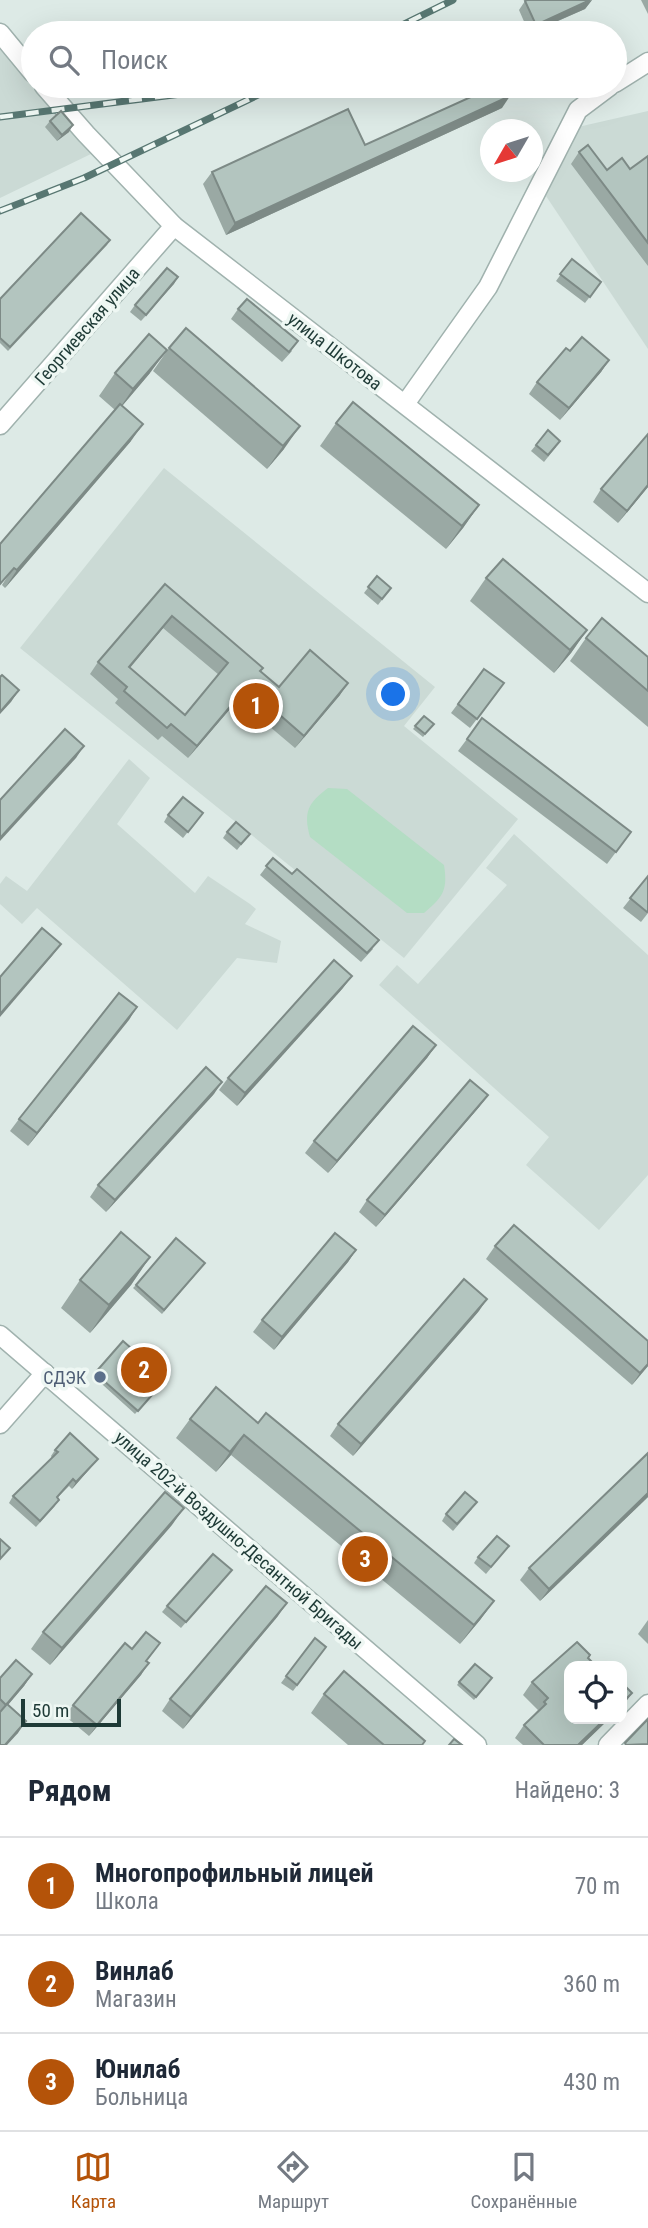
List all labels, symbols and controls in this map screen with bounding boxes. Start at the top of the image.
search box [21,21,627,98]
icon: search [45,41,83,79]
text: Поиск [101,45,168,75]
north arrow [480,119,543,182]
street label: Георгиевская улица [30,263,144,389]
street label: улица Шкотова [284,308,386,394]
your location [376,677,410,711]
pin: 1 [233,680,279,732]
pin: 2 [121,1344,167,1396]
place label: СДЭК [43,1367,86,1388]
marker: СДЭК [92,1369,108,1385]
street label: улица 202-й Воздушно-Десантной Бригады [111,1426,367,1654]
pin: 3 [342,1533,388,1585]
map controls [564,1661,627,1724]
button: locate [564,1661,627,1724]
scale bar [21,1696,121,1728]
text: 50 m [32,1699,69,1722]
text: Рядом [28,1773,112,1808]
text: Найдено: 3 [515,1777,620,1804]
text: Многопрофильный лицей [95,1858,374,1888]
text: 1 [45,1873,57,1900]
text: 70 m [575,1873,620,1900]
text: Школа [95,1888,159,1915]
text: Винлаб [95,1956,174,1986]
text: 2 [45,1971,57,1998]
text: 360 m [563,1971,620,1998]
text: Магазин [95,1986,177,2013]
text: Юнилаб [95,2054,180,2084]
text: 3 [45,2069,57,2096]
text: 430 m [563,2069,620,2096]
text: Больница [95,2084,188,2111]
tab: Карта [71,2148,116,2213]
tab: Маршрут [258,2148,329,2213]
tab: Сохранённые [471,2148,577,2213]

